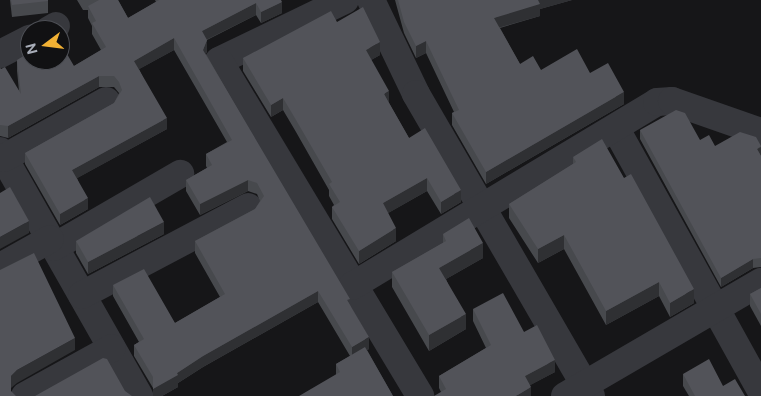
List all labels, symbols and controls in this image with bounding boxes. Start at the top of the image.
north arrow [20,20,70,70]
text: N [22,41,41,56]

